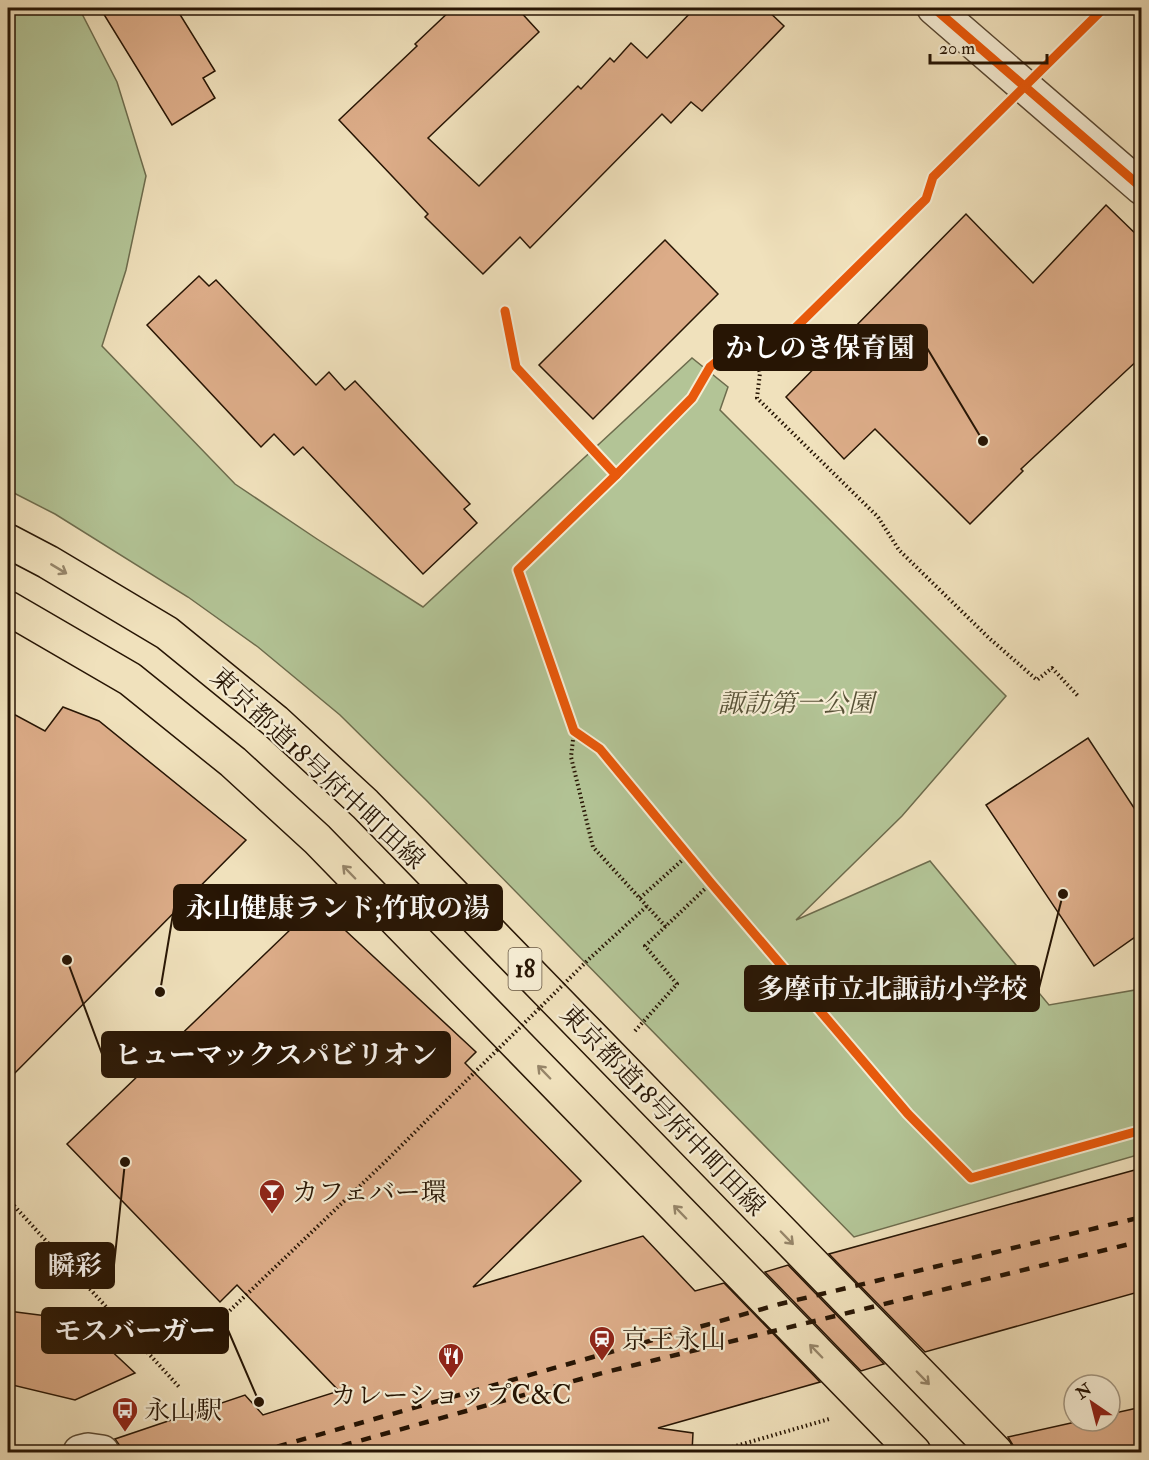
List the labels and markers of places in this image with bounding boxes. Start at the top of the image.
callout: かしのき保育園 [714,325,927,370]
callout: 永山健康ランド;竹取の湯 [174,885,502,930]
callout: 多摩市立北諏訪小学校 [745,966,1039,1011]
callout: ヒューマックスパビリオン [102,1032,450,1077]
bar icon: カフェバー環 [257,1177,287,1215]
place label: カフェバー環 [292,1177,447,1209]
callout: 瞬彩 [36,1243,114,1288]
callout: モスバーガー [42,1308,228,1353]
station icon: 京王永山 [587,1324,617,1362]
place label: 京王永山 [622,1324,726,1356]
restaurant icon: カレーショップC&C [436,1341,466,1379]
place label: カレーショップC&C [331,1380,571,1412]
bus stop icon: 永山駅 [110,1395,140,1433]
place label: 永山駅 [144,1395,222,1427]

